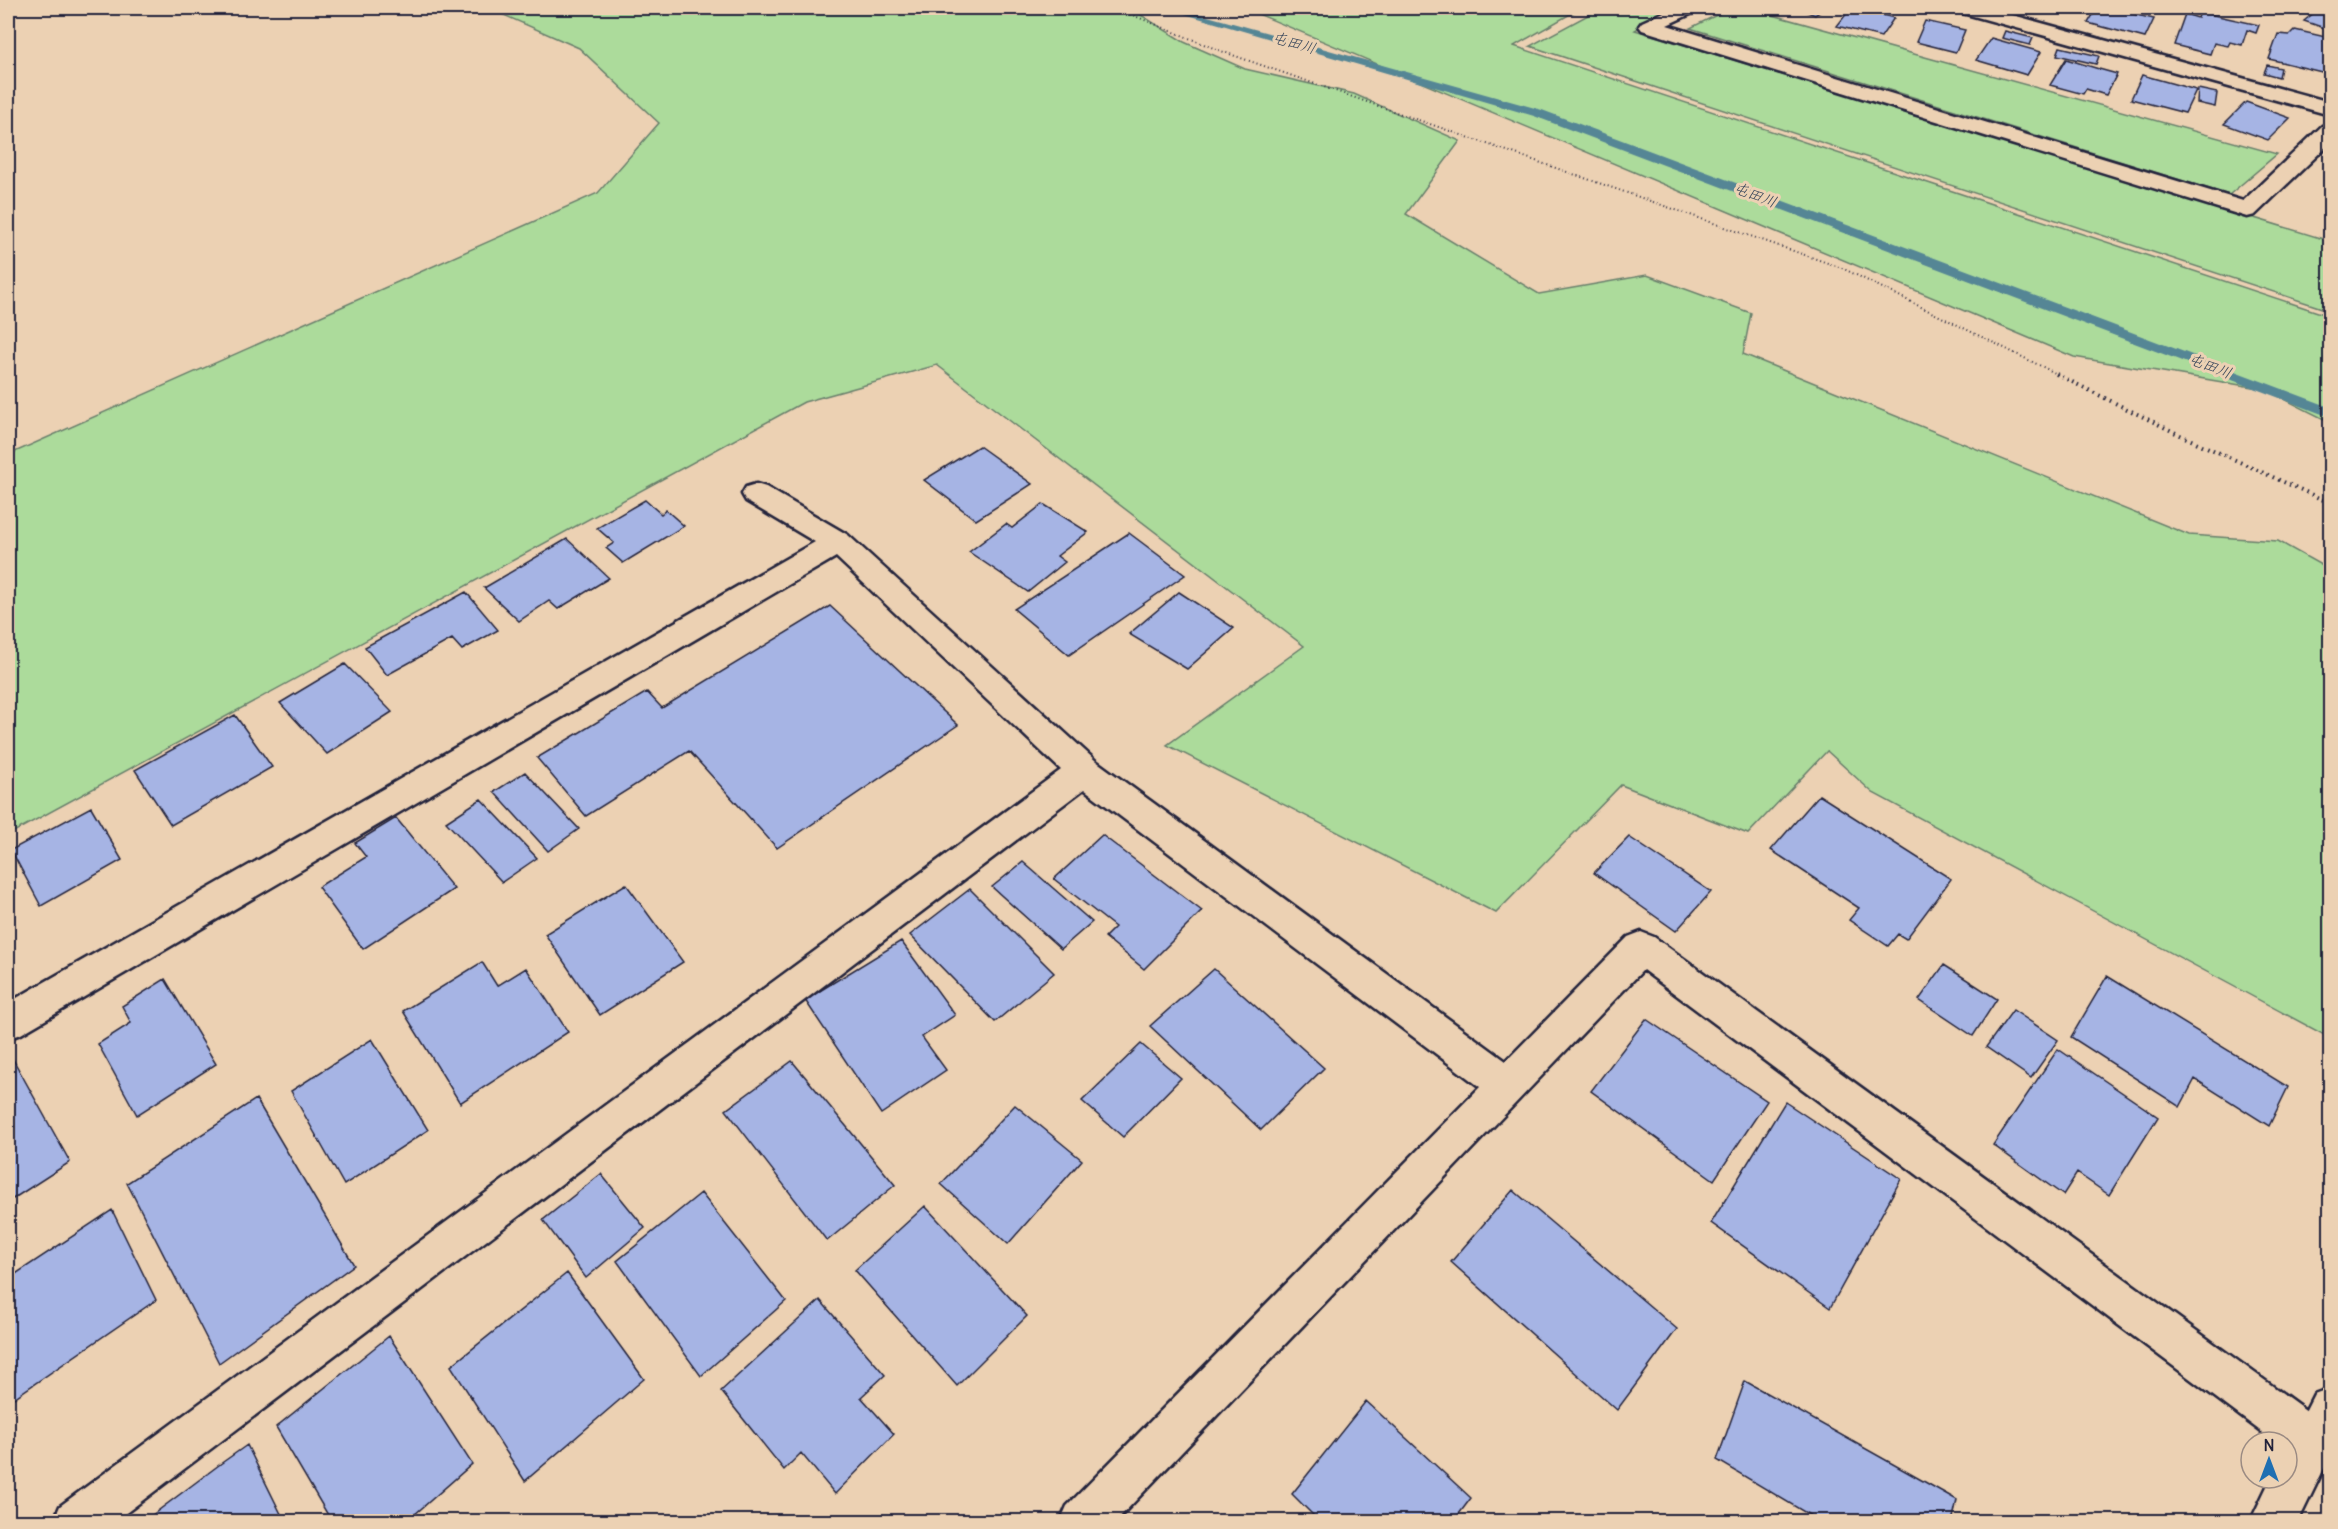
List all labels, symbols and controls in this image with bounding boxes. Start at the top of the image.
water label: 屯田川 [1270,27,1318,58]
water label: 屯田川 [1731,178,1780,211]
water label: 屯田川 [2186,349,2235,382]
north arrow [2239,1430,2299,1490]
text: N [2263,1435,2275,1455]

